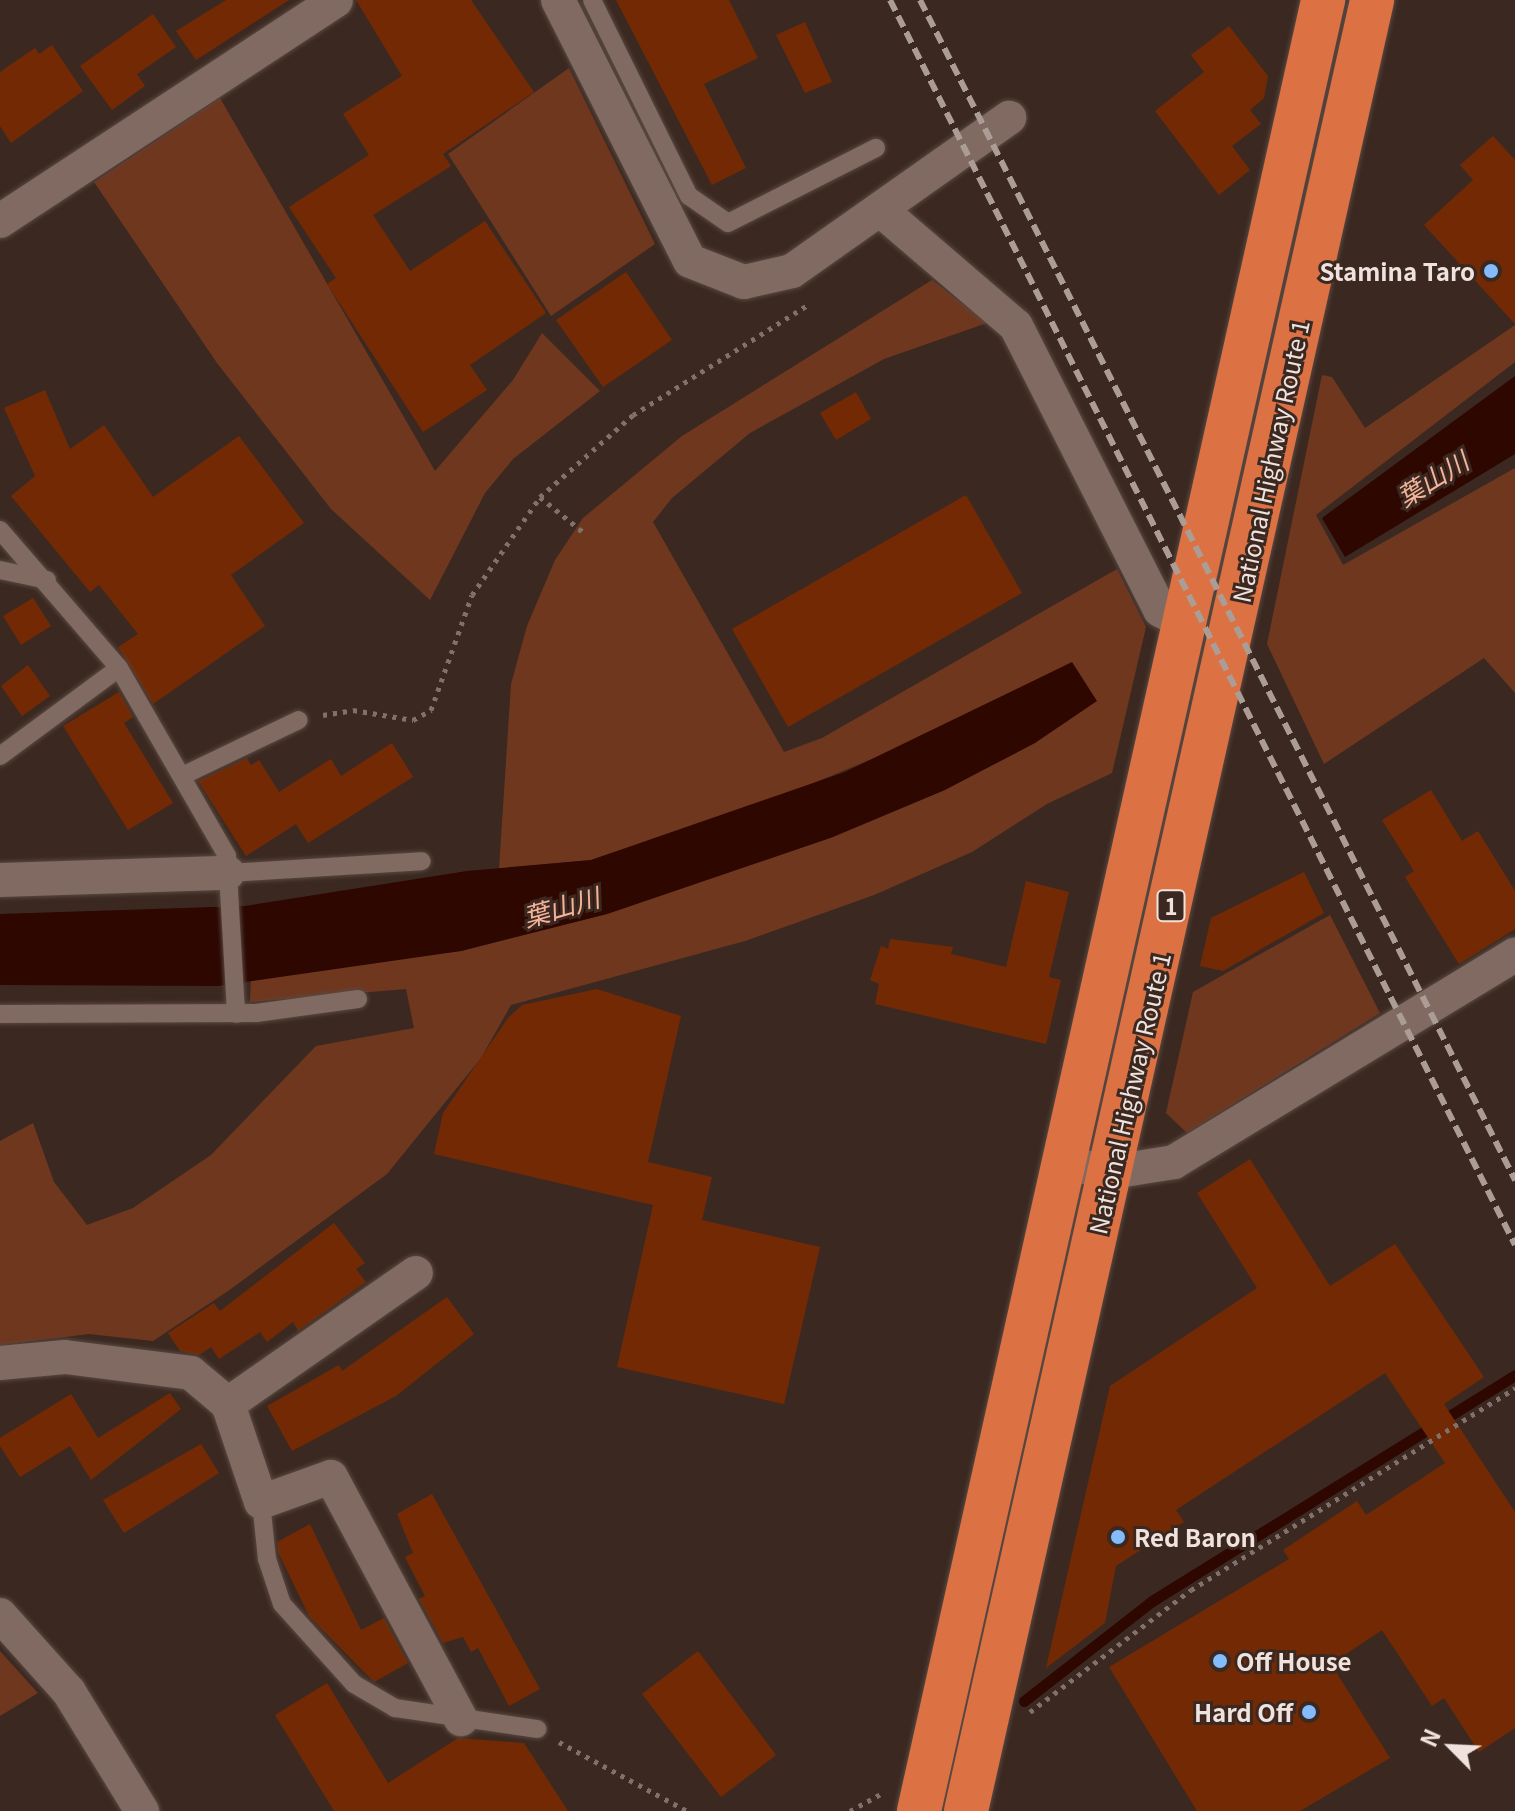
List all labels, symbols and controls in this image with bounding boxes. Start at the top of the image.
place label: Stamina Taro [1320,257,1475,285]
marker: Stamina Taro [1482,262,1500,280]
street label: National Highway Route 1 [1226,317,1314,605]
water label: 葉山川 [1391,444,1473,512]
water label: 葉山川 [519,880,603,932]
road number: 1 [1155,888,1187,924]
street label: National Highway Route 1 [1083,949,1175,1237]
place label: Red Baron [1134,1523,1256,1551]
marker: Red Baron [1109,1528,1127,1546]
place label: Off House [1236,1647,1352,1675]
marker: Off House [1211,1652,1229,1670]
place label: Hard Off [1194,1698,1293,1726]
marker: Hard Off [1300,1703,1318,1721]
north arrow [1411,1707,1491,1787]
text: N [1411,1723,1447,1751]

